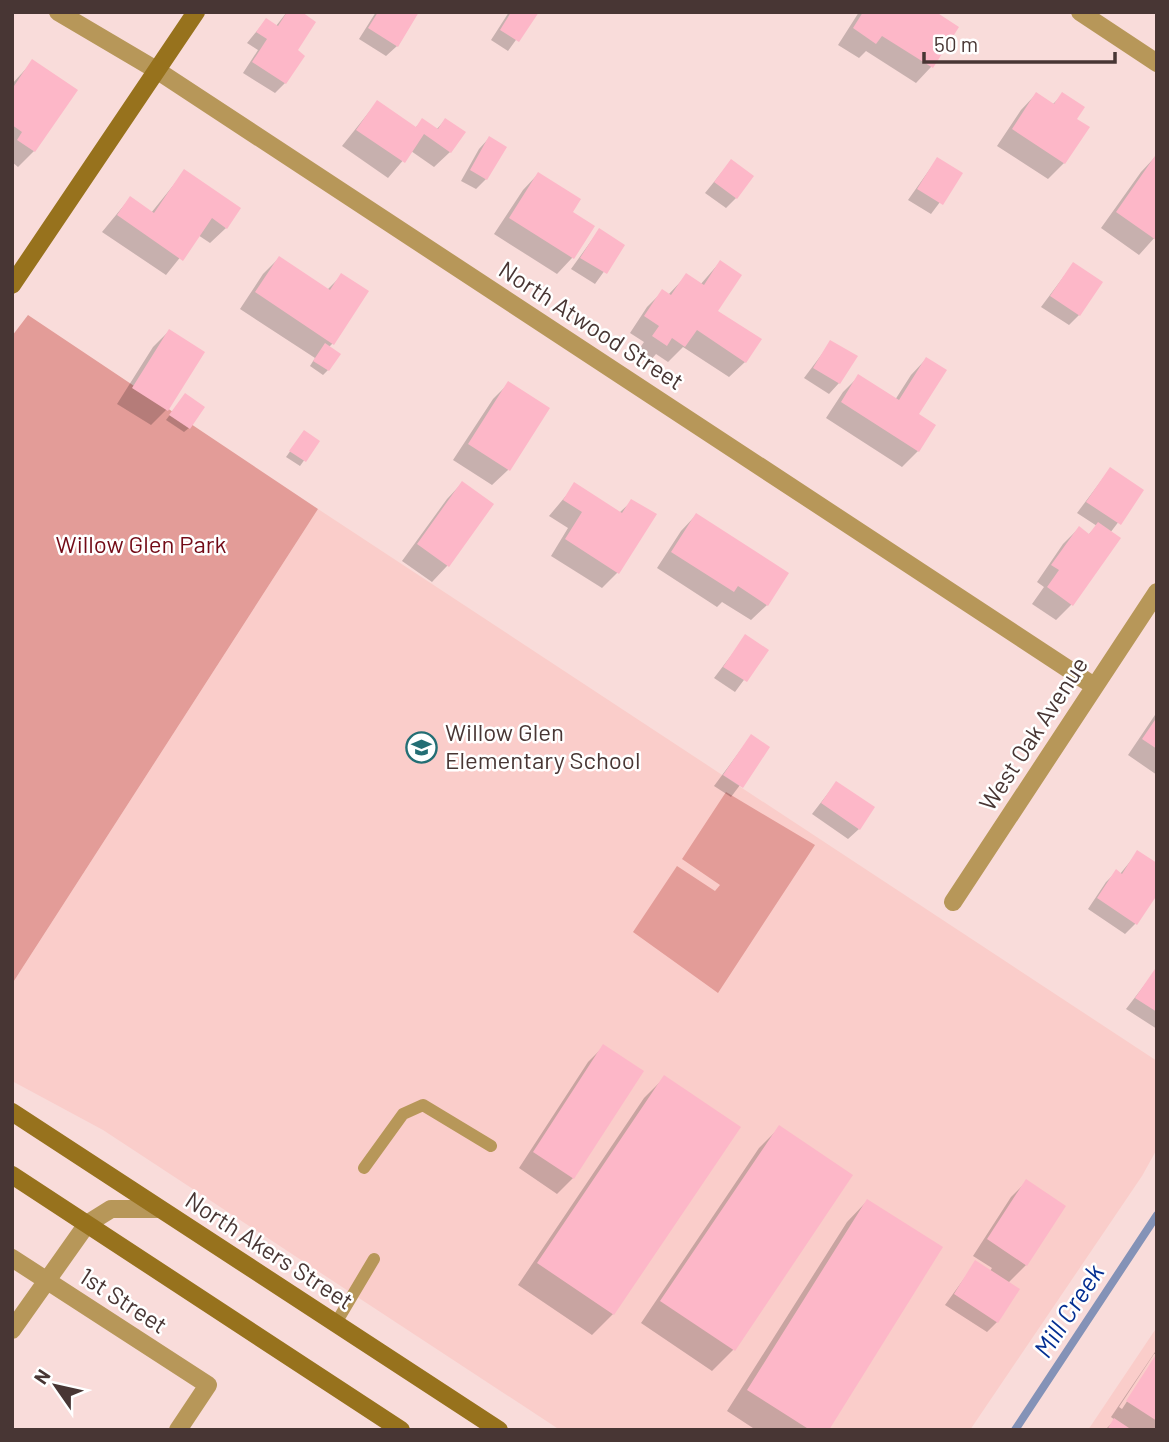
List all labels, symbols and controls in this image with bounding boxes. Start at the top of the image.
scale bar [924,21,1115,65]
text: 50 m [934,31,978,56]
street label: North Atwood Street [494,254,690,395]
park label: Willow Glen Park [56,529,226,558]
street label: West Oak Avenue [972,651,1093,816]
place label: Willow Glen Elementary School [445,717,640,774]
school or university icon: Willow Glen Elementary School [405,730,439,764]
street label: North Akers Street [180,1185,359,1315]
water label: Mill Creek [1026,1257,1110,1363]
street label: 1st Street [74,1261,173,1339]
north arrow [21,1351,91,1421]
text: N [28,1365,55,1388]

